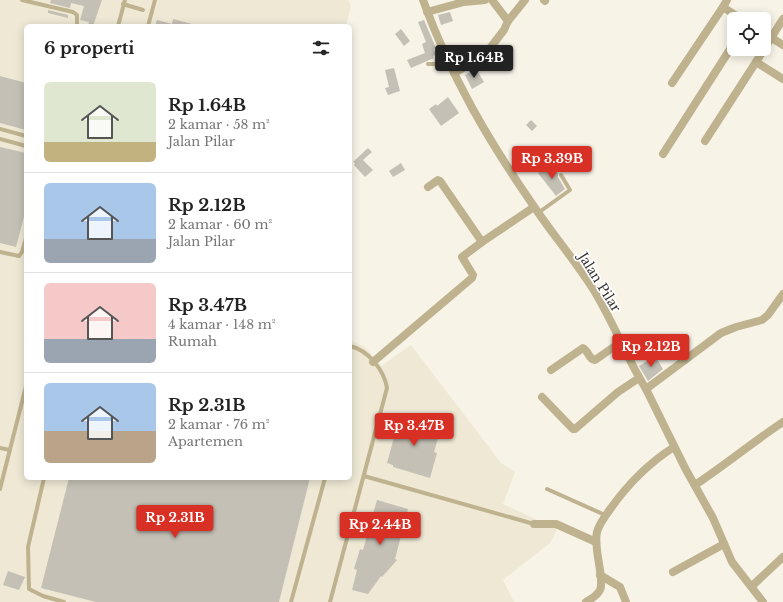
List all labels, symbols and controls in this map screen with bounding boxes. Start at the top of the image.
map controls [727,12,771,56]
button: locate [727,12,771,56]
icon: filters [310,37,332,59]
text: 6 properti [44,38,134,59]
pin: Rp 1.64B [433,45,515,79]
text: Rp 1.64B [444,49,504,66]
text: Rp 1.64B [168,95,246,116]
icon: home [76,98,124,146]
text: 2 kamar · 58 m² [168,116,270,133]
text: Jalan Pilar [168,133,235,150]
pin: Rp 3.39B [511,146,593,180]
text: Rp 3.39B [521,150,583,167]
text: Rp 2.12B [168,195,246,216]
icon: home [76,199,124,247]
text: 2 kamar · 60 m² [168,216,272,233]
text: Jalan Pilar [168,233,235,250]
street label: Jalan Pilar [574,248,625,316]
text: Rp 3.47B [168,295,247,316]
icon: home [76,299,124,347]
text: 4 kamar · 148 m² [168,316,275,333]
text: Rumah [168,333,217,350]
pin: Rp 2.12B [610,334,692,368]
text: Rp 2.12B [621,338,681,355]
text: Rp 2.31B [168,395,246,416]
icon: home [76,399,124,447]
pin: Rp 3.47B [373,413,455,447]
text: 2 kamar · 76 m² [168,416,269,433]
text: Rp 3.47B [384,417,444,434]
text: Apartemen [168,433,243,450]
pin: Rp 2.31B [134,505,216,539]
text: Rp 2.31B [145,509,205,526]
pin: Rp 2.44B [339,512,421,546]
text: Rp 2.44B [349,516,411,533]

